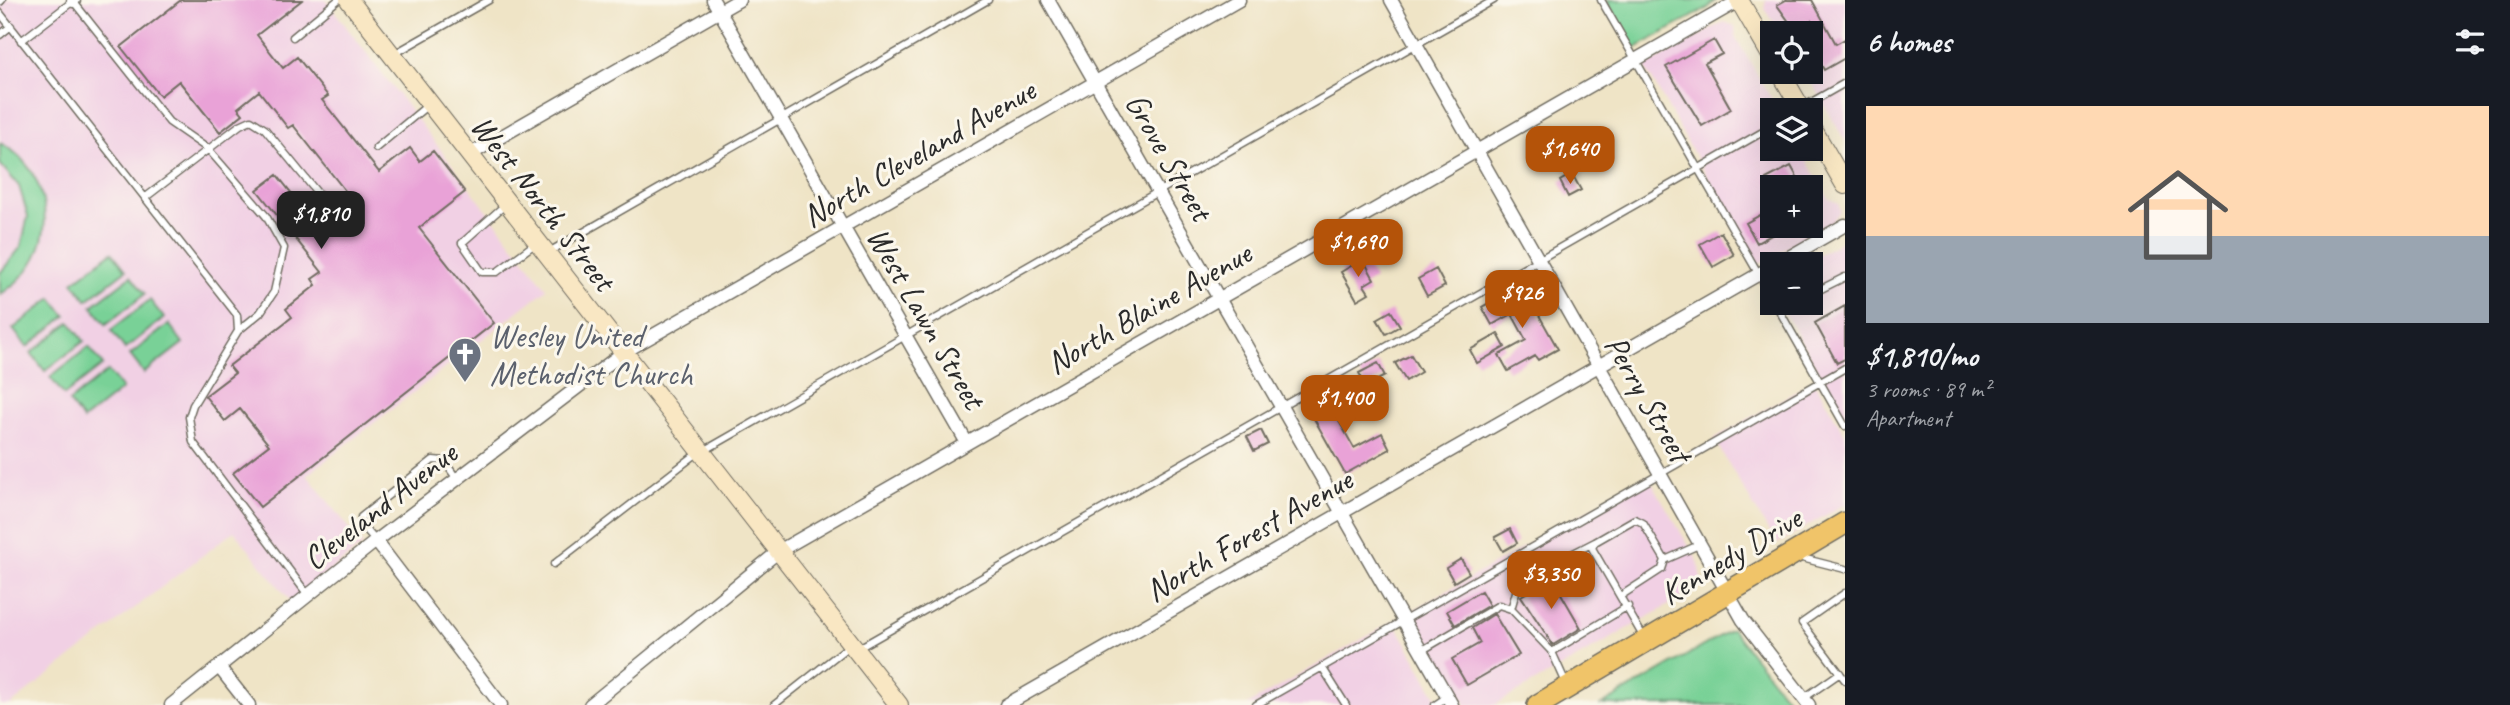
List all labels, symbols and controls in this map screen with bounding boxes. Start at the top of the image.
map controls [1760,21,1823,315]
button: locate [1760,21,1823,84]
text: 6 homes [1866,23,1951,61]
icon: filters [2451,23,2489,61]
street label: North Cleveland Avenue [795,68,1044,237]
street label: Grove Street [1116,85,1224,230]
button: layers [1760,98,1823,161]
street label: West North Street [462,106,627,301]
pin: $1,640 [1513,127,1627,186]
text: $1,640 [1542,134,1598,163]
icon: home [2115,152,2241,278]
button: + [1760,175,1823,238]
pin: $1,810 [264,191,378,251]
text: $1,810 [293,199,349,228]
street label: West Lawn Street [857,219,997,418]
pin: $1,690 [1301,219,1415,279]
text: $1,690 [1330,227,1386,256]
street label: North Blaine Avenue [1038,231,1260,384]
button: − [1760,252,1823,315]
pin: $926 [1481,270,1563,330]
text: $926 [1501,278,1543,307]
place label: Wesley United Methodist Church [490,315,694,395]
street label: Perry Street [1595,328,1703,473]
church icon: Wesley United Methodist Church [446,335,484,384]
text: $1,810/mo [1866,337,1978,375]
text: 3 rooms · 89 m² [1866,375,1990,404]
pin: $1,400 [1288,376,1402,435]
text: $1,400 [1317,383,1373,412]
text: Apartment [1866,404,1951,433]
street label: Cleveland Avenue [294,431,467,579]
street label: North Forest Avenue [1137,458,1361,611]
street label: Kennedy Drive [1652,496,1811,614]
pin: $3,350 [1494,552,1608,611]
text: $3,350 [1523,559,1579,588]

